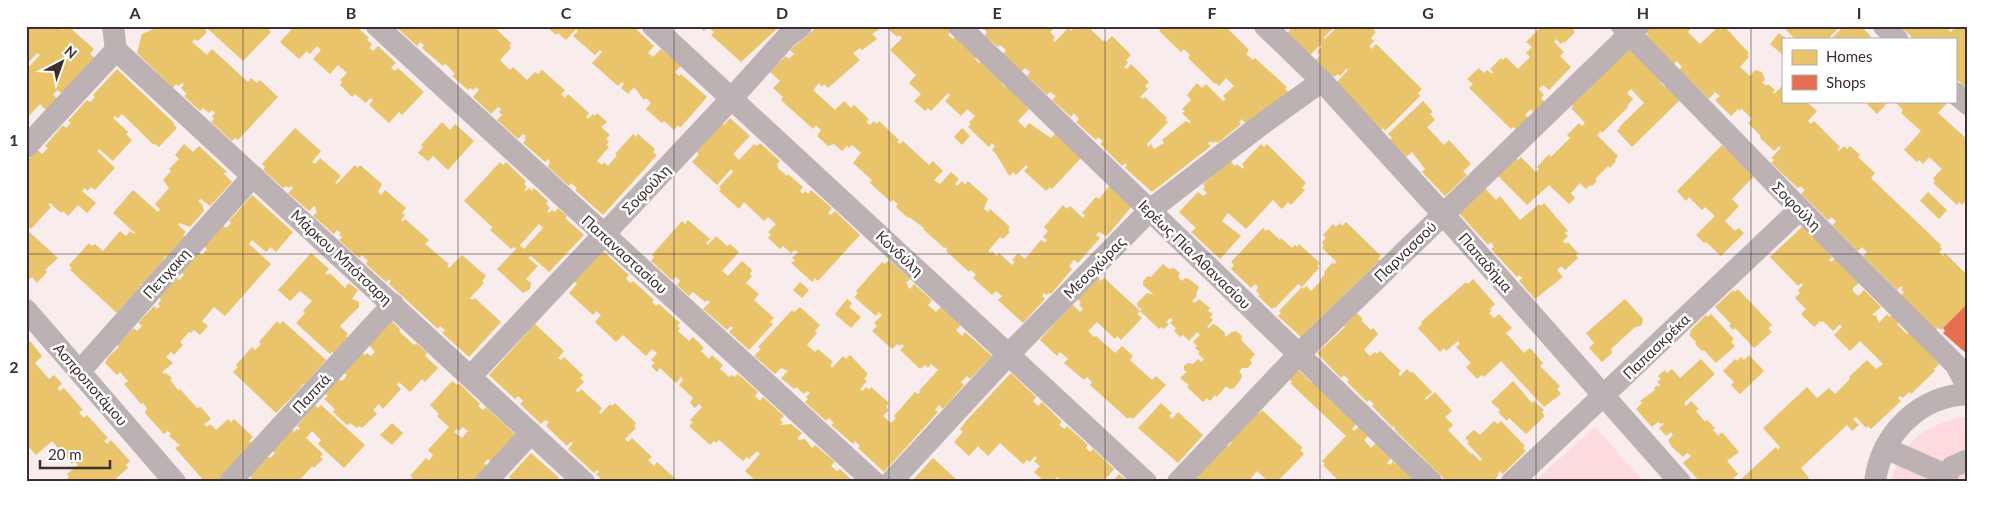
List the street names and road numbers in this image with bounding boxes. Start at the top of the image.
street label: Σοφούλη [618,161,674,217]
street label: Σοφούλη [1769,178,1825,234]
street label: Ιερέως Πία Αθανασίου [1135,196,1255,312]
street label: Μάρκου Μπότσαρη [288,206,396,308]
street label: Παπαναστασίου [579,211,671,297]
street label: Παρνασσού [1370,217,1440,285]
street label: Κονδύλη [873,227,927,279]
street label: Παπαδήμα [1455,229,1517,295]
street label: Μεσοχώρας [1059,232,1129,302]
street label: Πετιχακη [139,244,193,302]
street label: Παπασκρέκα [1619,310,1693,382]
street label: Ασπροποτάμου [50,339,132,429]
street label: Παππά [288,369,334,416]

